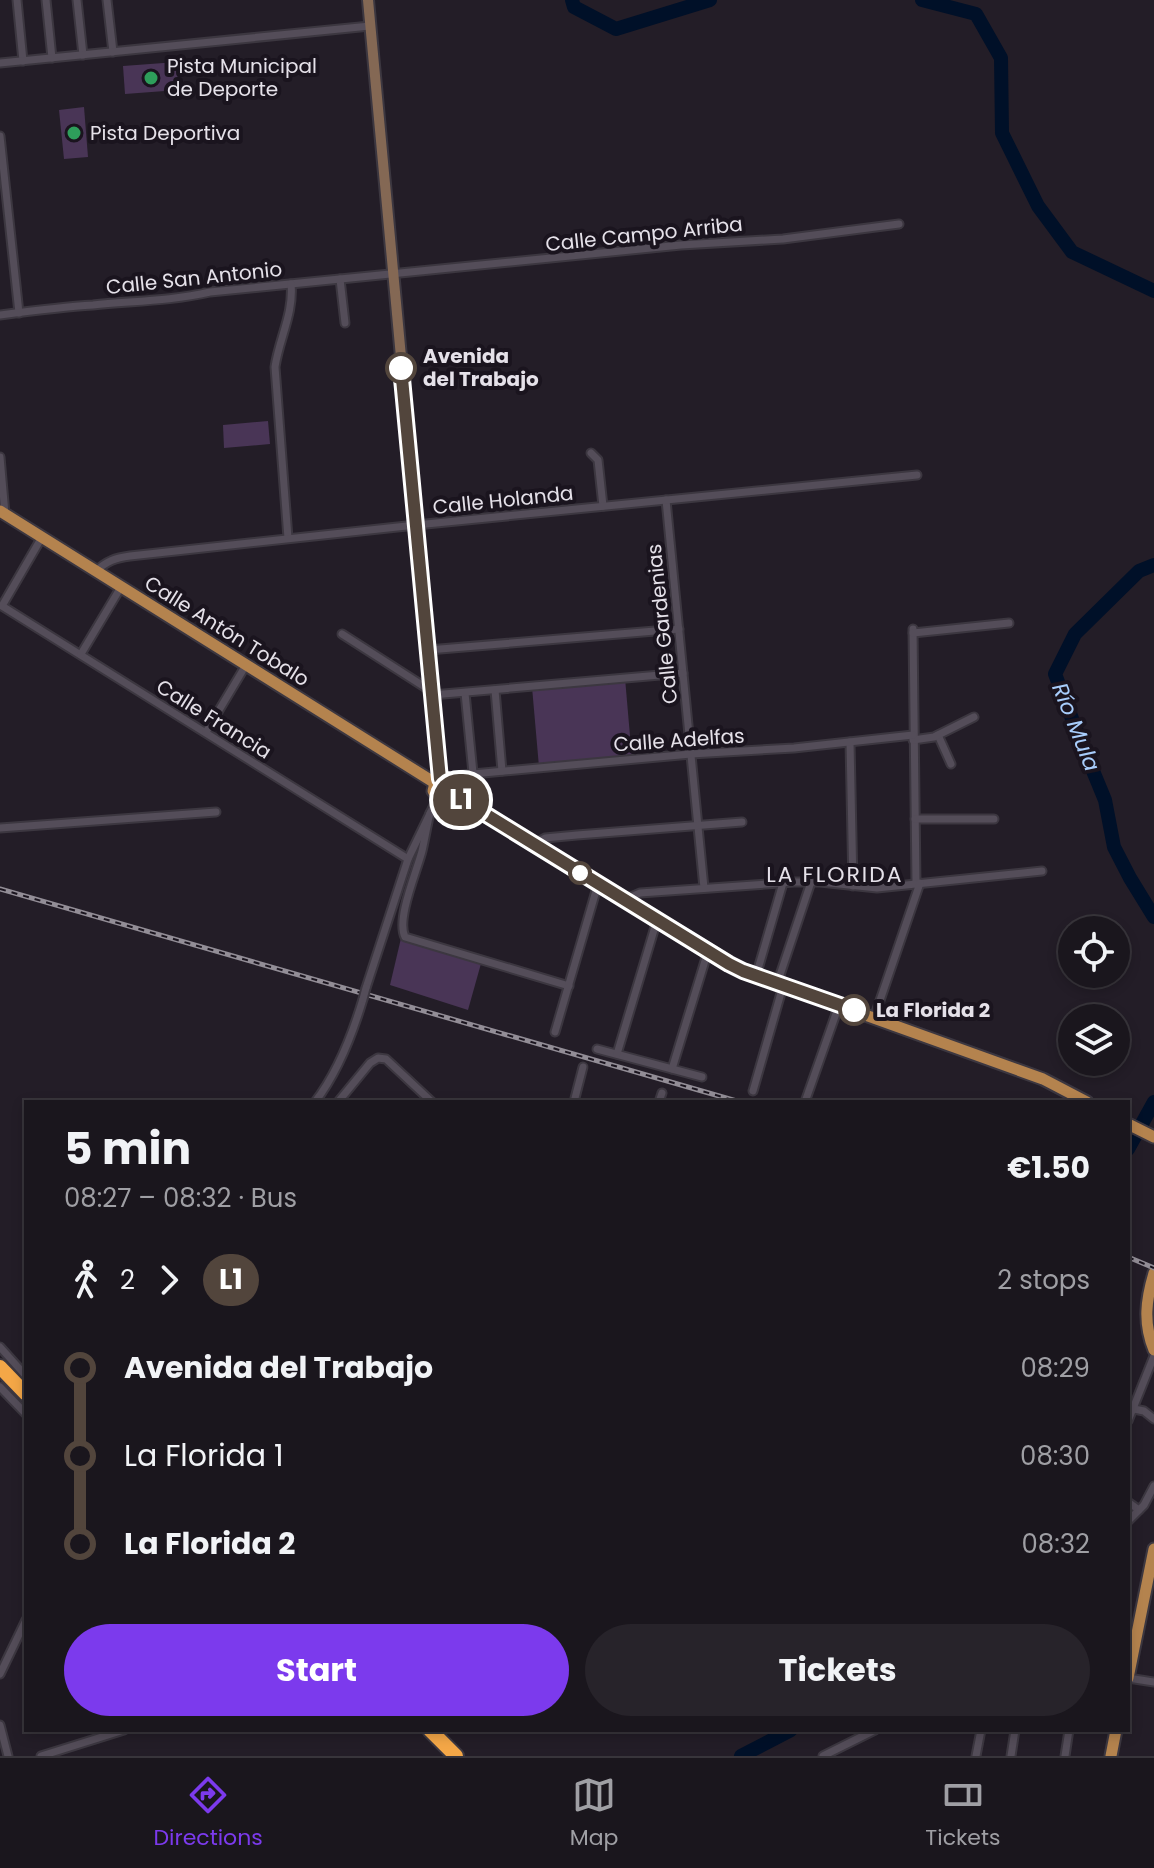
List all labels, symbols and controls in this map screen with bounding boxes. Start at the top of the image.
place label: Pista Municipal de Deporte [167,52,317,103]
marker: Pista Municipal de Deporte [142,69,160,87]
place label: Pista Deportiva [90,119,240,147]
marker: Pista Deportiva [65,124,83,142]
street label: Calle Campo Arriba [544,210,744,258]
street label: Calle San Antonio [105,255,283,301]
place label: Avenida del Trabajo [423,342,539,393]
marker: Avenida del Trabajo [386,353,416,383]
street label: Calle Holanda [431,479,575,521]
street label: Calle Gardenias [640,543,684,705]
street label: Calle Antón Tobalo [139,569,315,693]
street label: Calle Francia [151,672,277,766]
water label: Río Mula [1044,678,1108,776]
street label: Calle Adelfas [612,721,746,759]
line badge: L1 [425,774,497,826]
text: L1 [449,780,473,819]
district label: LA FLORIDA [766,859,904,890]
unlabelled marker [569,862,591,884]
map controls [1058,916,1130,1076]
button: locate [1058,916,1130,988]
marker: La Florida 2 [839,995,869,1025]
place label: La Florida 2 [876,996,990,1024]
button: layers [1058,1004,1130,1076]
text: 5 min [64,1118,191,1179]
text: €1.50 [1007,1146,1090,1189]
text: 08:27 – 08:32 · Bus [64,1180,297,1216]
icon: walk [64,1258,108,1302]
icon: forward [147,1258,191,1302]
text: L1 [219,1260,243,1299]
text: 2 [120,1262,135,1298]
text: 2 stops [997,1262,1090,1298]
text: Avenida del Trabajo [124,1346,433,1389]
text: 08:29 [1020,1350,1090,1386]
text: La Florida 1 [124,1434,284,1477]
text: 08:30 [1020,1438,1090,1474]
text: La Florida 2 [124,1522,295,1565]
text: 08:32 [1021,1526,1090,1562]
button: Start [64,1624,569,1716]
button: Tickets [585,1624,1090,1716]
tab: Directions [153,1773,263,1854]
tab: Map [570,1773,618,1854]
tab: Tickets [925,1773,1000,1854]

